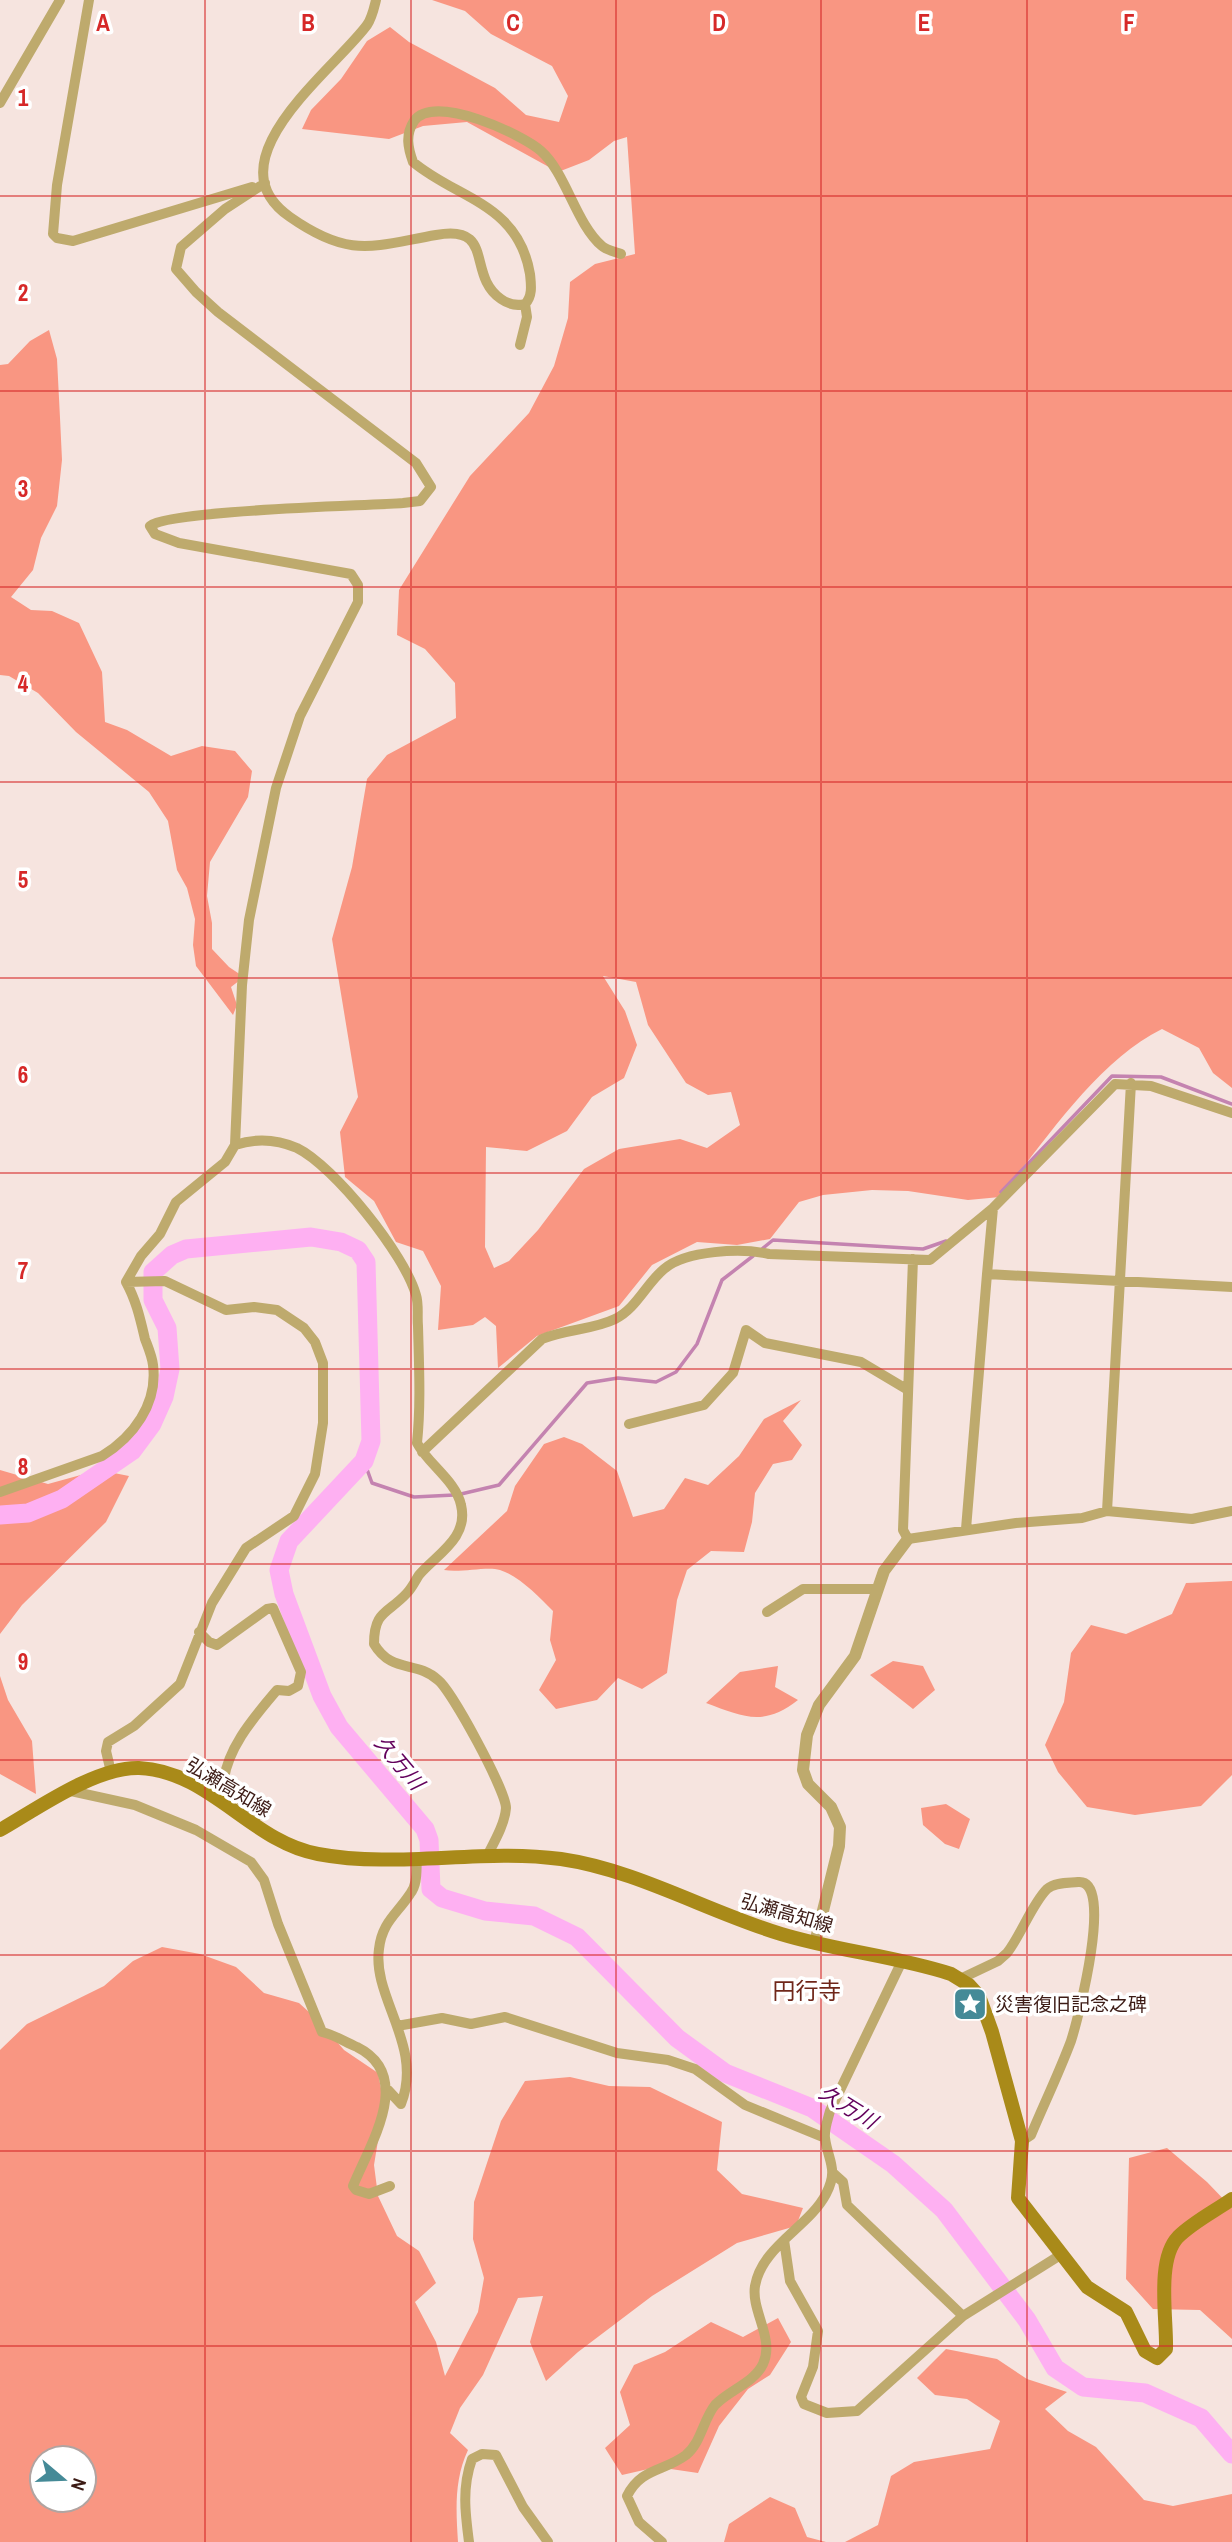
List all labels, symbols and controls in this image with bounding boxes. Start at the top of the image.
text: A [96,7,110,38]
text: B [301,7,315,38]
text: C [506,7,520,38]
text: D [712,7,726,38]
text: E [918,7,930,38]
text: F [1123,7,1135,38]
text: 1 [18,82,29,113]
text: 2 [18,277,28,308]
text: 3 [18,473,28,504]
text: 4 [18,668,29,699]
text: 5 [18,864,28,895]
text: 6 [18,1059,28,1090]
text: 7 [18,1255,28,1286]
text: 8 [18,1451,28,1482]
text: 9 [18,1646,28,1677]
water label: 久万川 [368,1729,432,1798]
street label: 弘瀬高知線 [182,1751,276,1823]
street label: 弘瀬高知線 [738,1887,836,1939]
district label: 円行寺 [773,1975,842,2006]
place icon: 災害復旧記念之碑 [951,1985,989,2023]
place label: 災害復旧記念之碑 [995,1991,1147,2017]
water label: 久万川 [814,2078,884,2137]
north arrow [28,2444,98,2514]
text: N [65,2475,93,2494]

